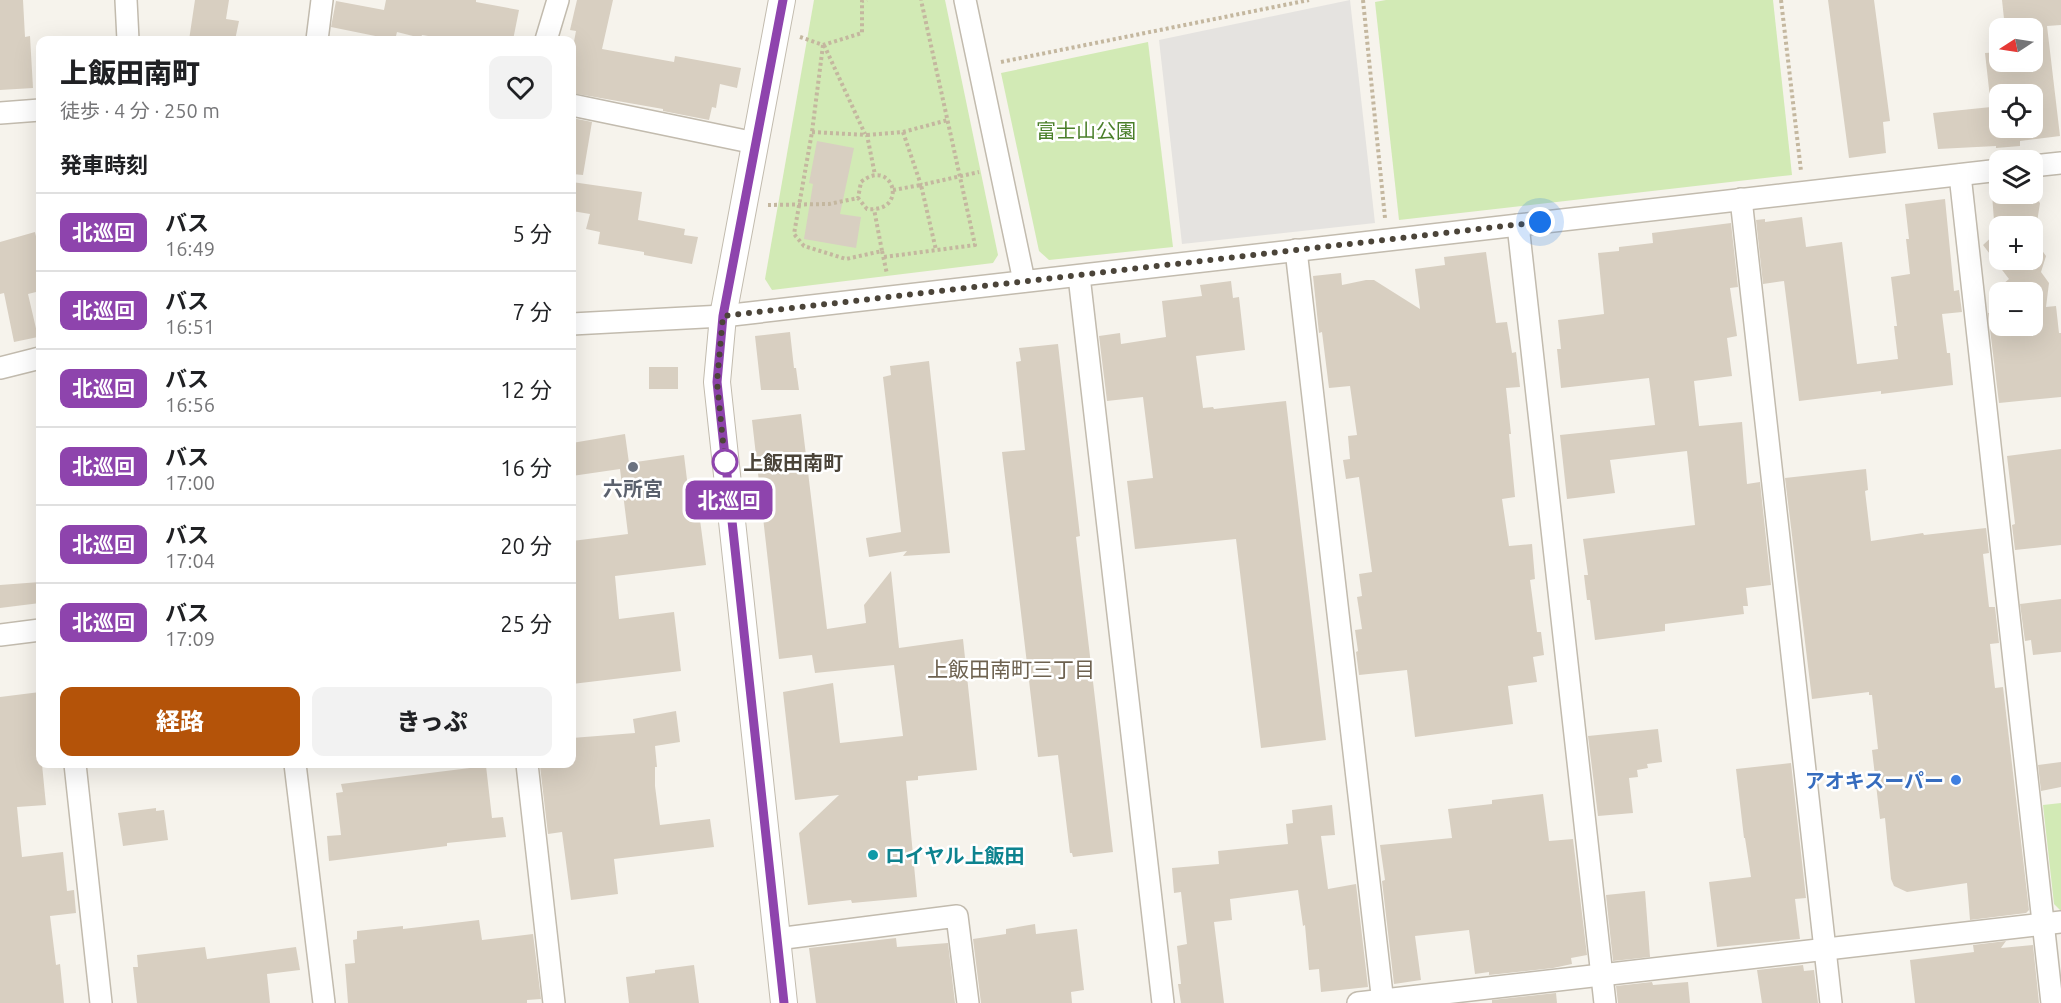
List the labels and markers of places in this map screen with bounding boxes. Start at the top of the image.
marker: 上飯田南町 [712,449,738,475]
place label: 上飯田南町 [743,451,843,474]
marker: 六所宮 [626,460,640,474]
place label: 六所宮 [603,477,663,500]
place label: アオキスーパー [1805,769,1944,792]
marker: アオキスーパー [1949,773,1963,787]
place label: ロイヤル上飯田 [885,844,1024,867]
marker: ロイヤル上飯田 [866,848,880,862]

